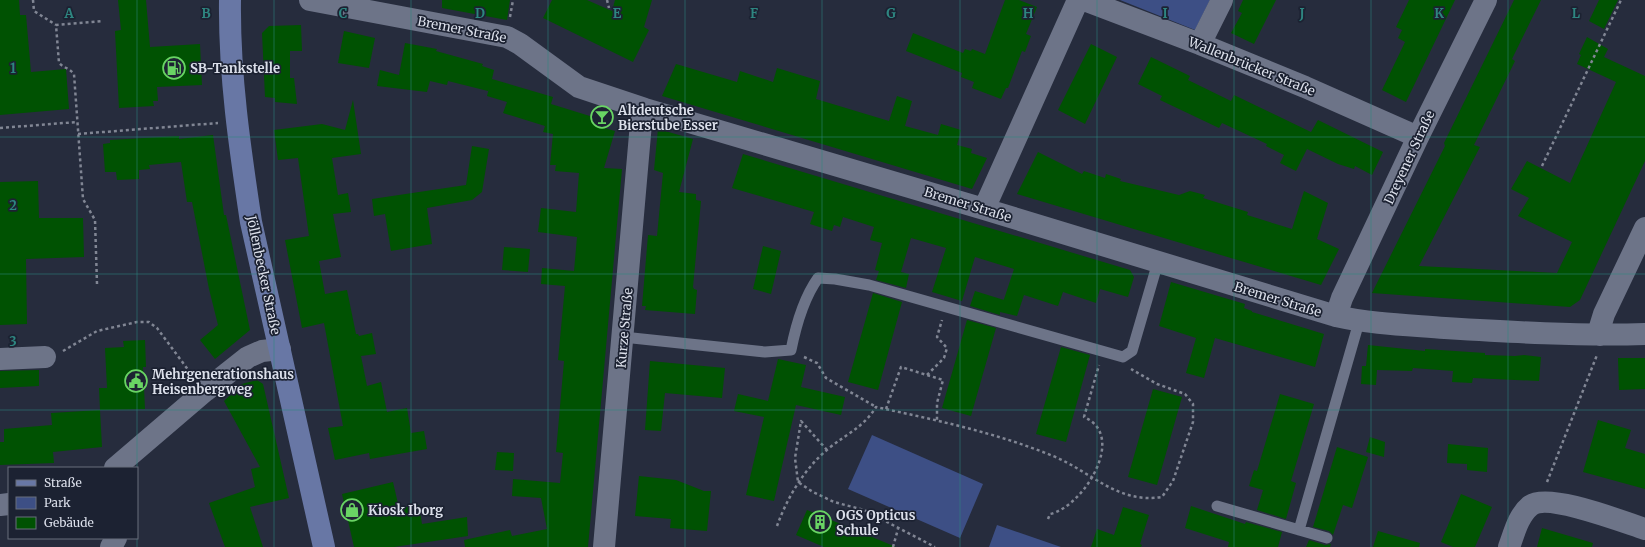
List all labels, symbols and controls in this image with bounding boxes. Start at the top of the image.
text: A [63,5,74,22]
text: B [201,5,211,22]
text: C [339,5,348,22]
text: D [475,5,485,22]
text: E [613,5,622,22]
text: F [750,5,758,22]
text: G [886,5,896,22]
text: H [1023,5,1034,22]
text: I [1162,5,1168,22]
text: J [1298,5,1305,22]
text: K [1434,5,1444,22]
text: L [1572,5,1581,22]
street label: Bremer Straße [416,13,508,47]
street label: Wallenbrücker Straße [1185,33,1318,100]
fuel station icon: SB-Tankstelle [161,55,187,81]
text: 1 [10,60,16,77]
place label: SB-Tankstelle [190,60,280,77]
place label: Altdeutsche Bierstube Esser [617,102,718,134]
bar icon: Altdeutsche Bierstube Esser [589,104,615,130]
street label: Dreyener Straße [1380,107,1439,207]
street label: Bremer Straße [922,183,1014,226]
text: 2 [9,197,17,214]
street label: Jöllenbecker Straße [242,213,284,336]
street label: Bremer Straße [1232,278,1324,321]
street label: Kurze Straße [613,287,636,369]
text: 3 [9,333,17,350]
place label: Mehrgenerationshaus Heisenbergweg [152,366,294,398]
public building icon: Mehrgenerationshaus Heisenbergweg [123,368,149,394]
legend [8,467,138,539]
text: Straße [44,475,82,490]
text: Park [44,495,71,510]
shop icon: Kiosk Iborg [339,497,365,523]
place label: Kiosk Iborg [368,502,443,519]
place label: OGS Opticus Schule [836,507,916,539]
building icon: OGS Opticus Schule [807,509,833,535]
text: Gebäude [44,515,94,530]

